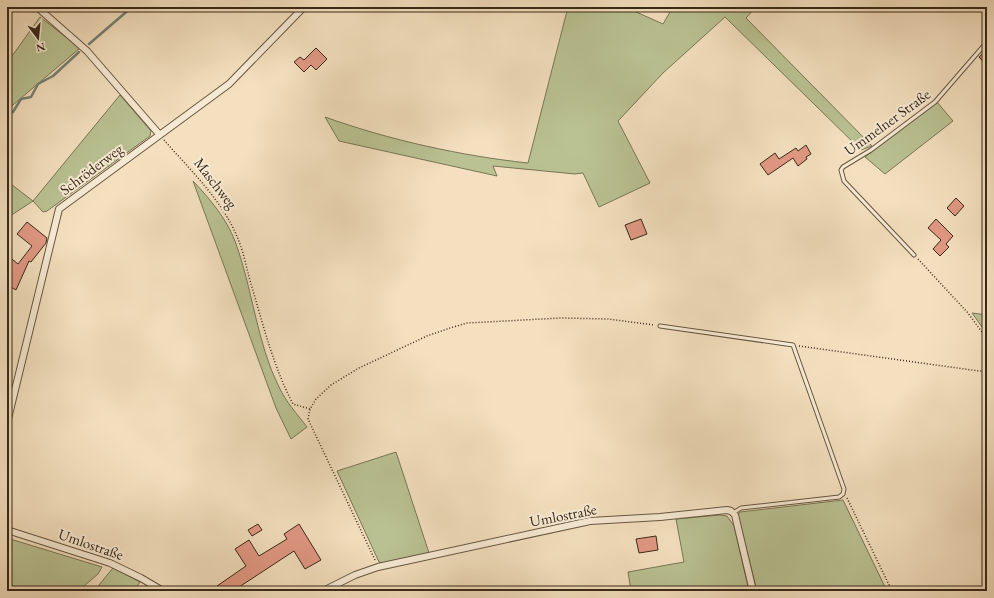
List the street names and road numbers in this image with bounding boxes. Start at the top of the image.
street label: Ummelner Straße [840,84,934,160]
street label: Schröderweg [56,139,127,199]
street label: Maschweg [190,154,242,213]
street label: Umlostraße [528,499,598,531]
street label: Umlostraße [56,524,126,564]

